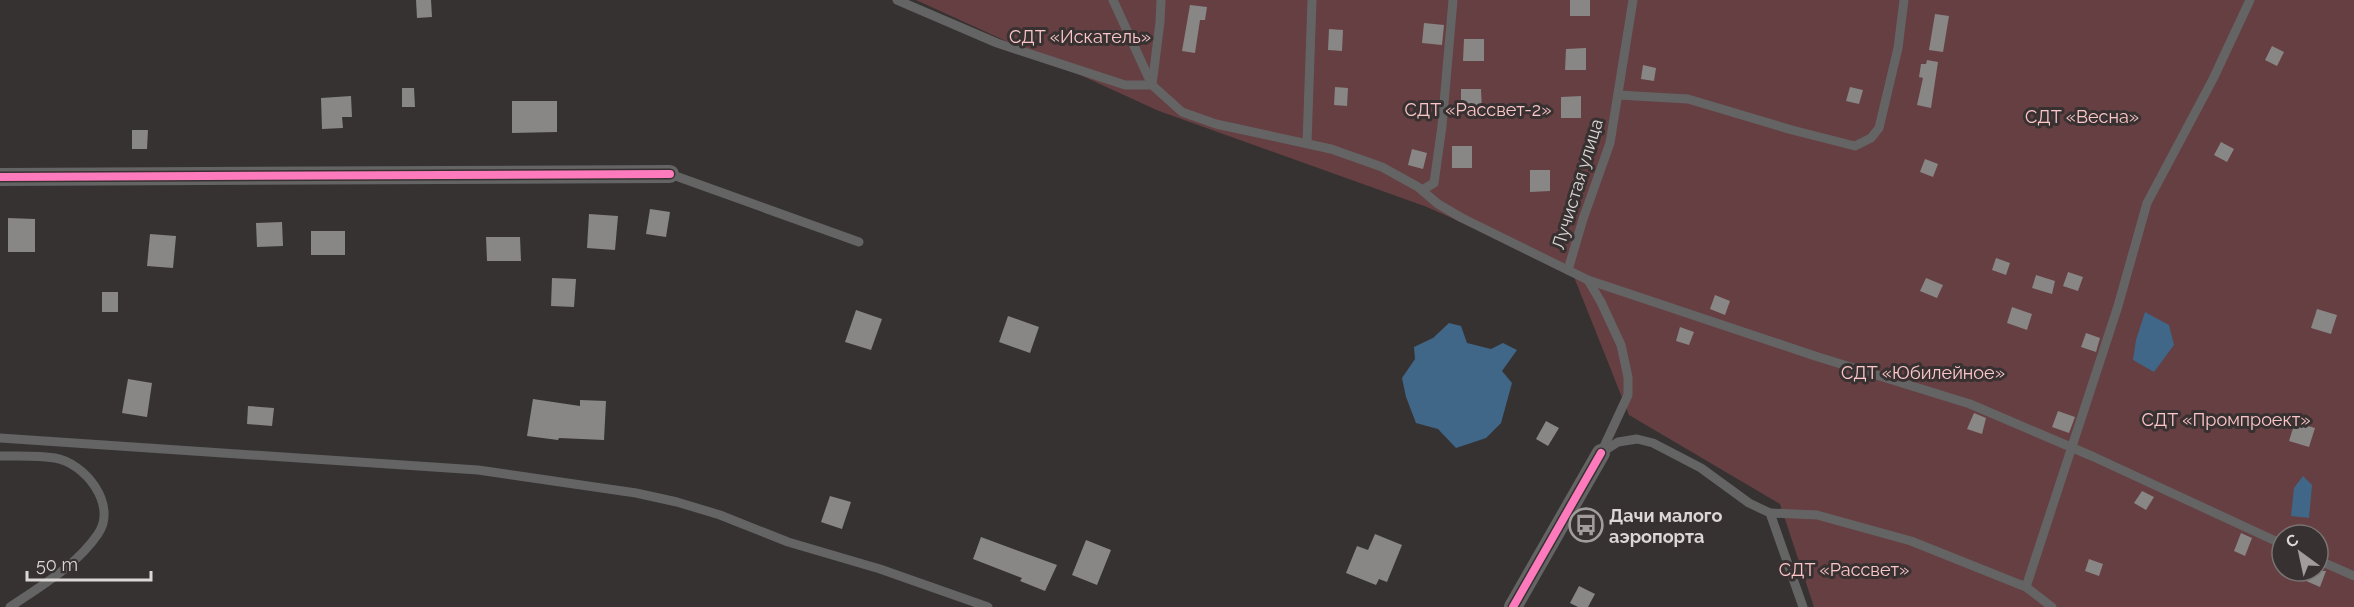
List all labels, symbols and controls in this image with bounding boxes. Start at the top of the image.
park label: СДТ «Искатель» [1009,26,1151,47]
park label: СДТ «Рассвет-2» [1405,99,1551,120]
park label: СДТ «Весна» [2025,106,2139,127]
street label: Лучистая улица [1547,116,1607,252]
park label: СДТ «Юбилейное» [1841,362,2005,383]
park label: СДТ «Промпроект» [2141,409,2311,430]
place label: Дачи малого аэропорта [1609,505,1722,547]
bus stop icon: Дачи малого аэропорта [1568,507,1604,543]
north arrow [2270,523,2330,583]
text: С [2282,530,2302,552]
scale bar [27,544,152,582]
text: 50 m [36,554,78,575]
park label: СДТ «Рассвет» [1779,559,1909,580]

